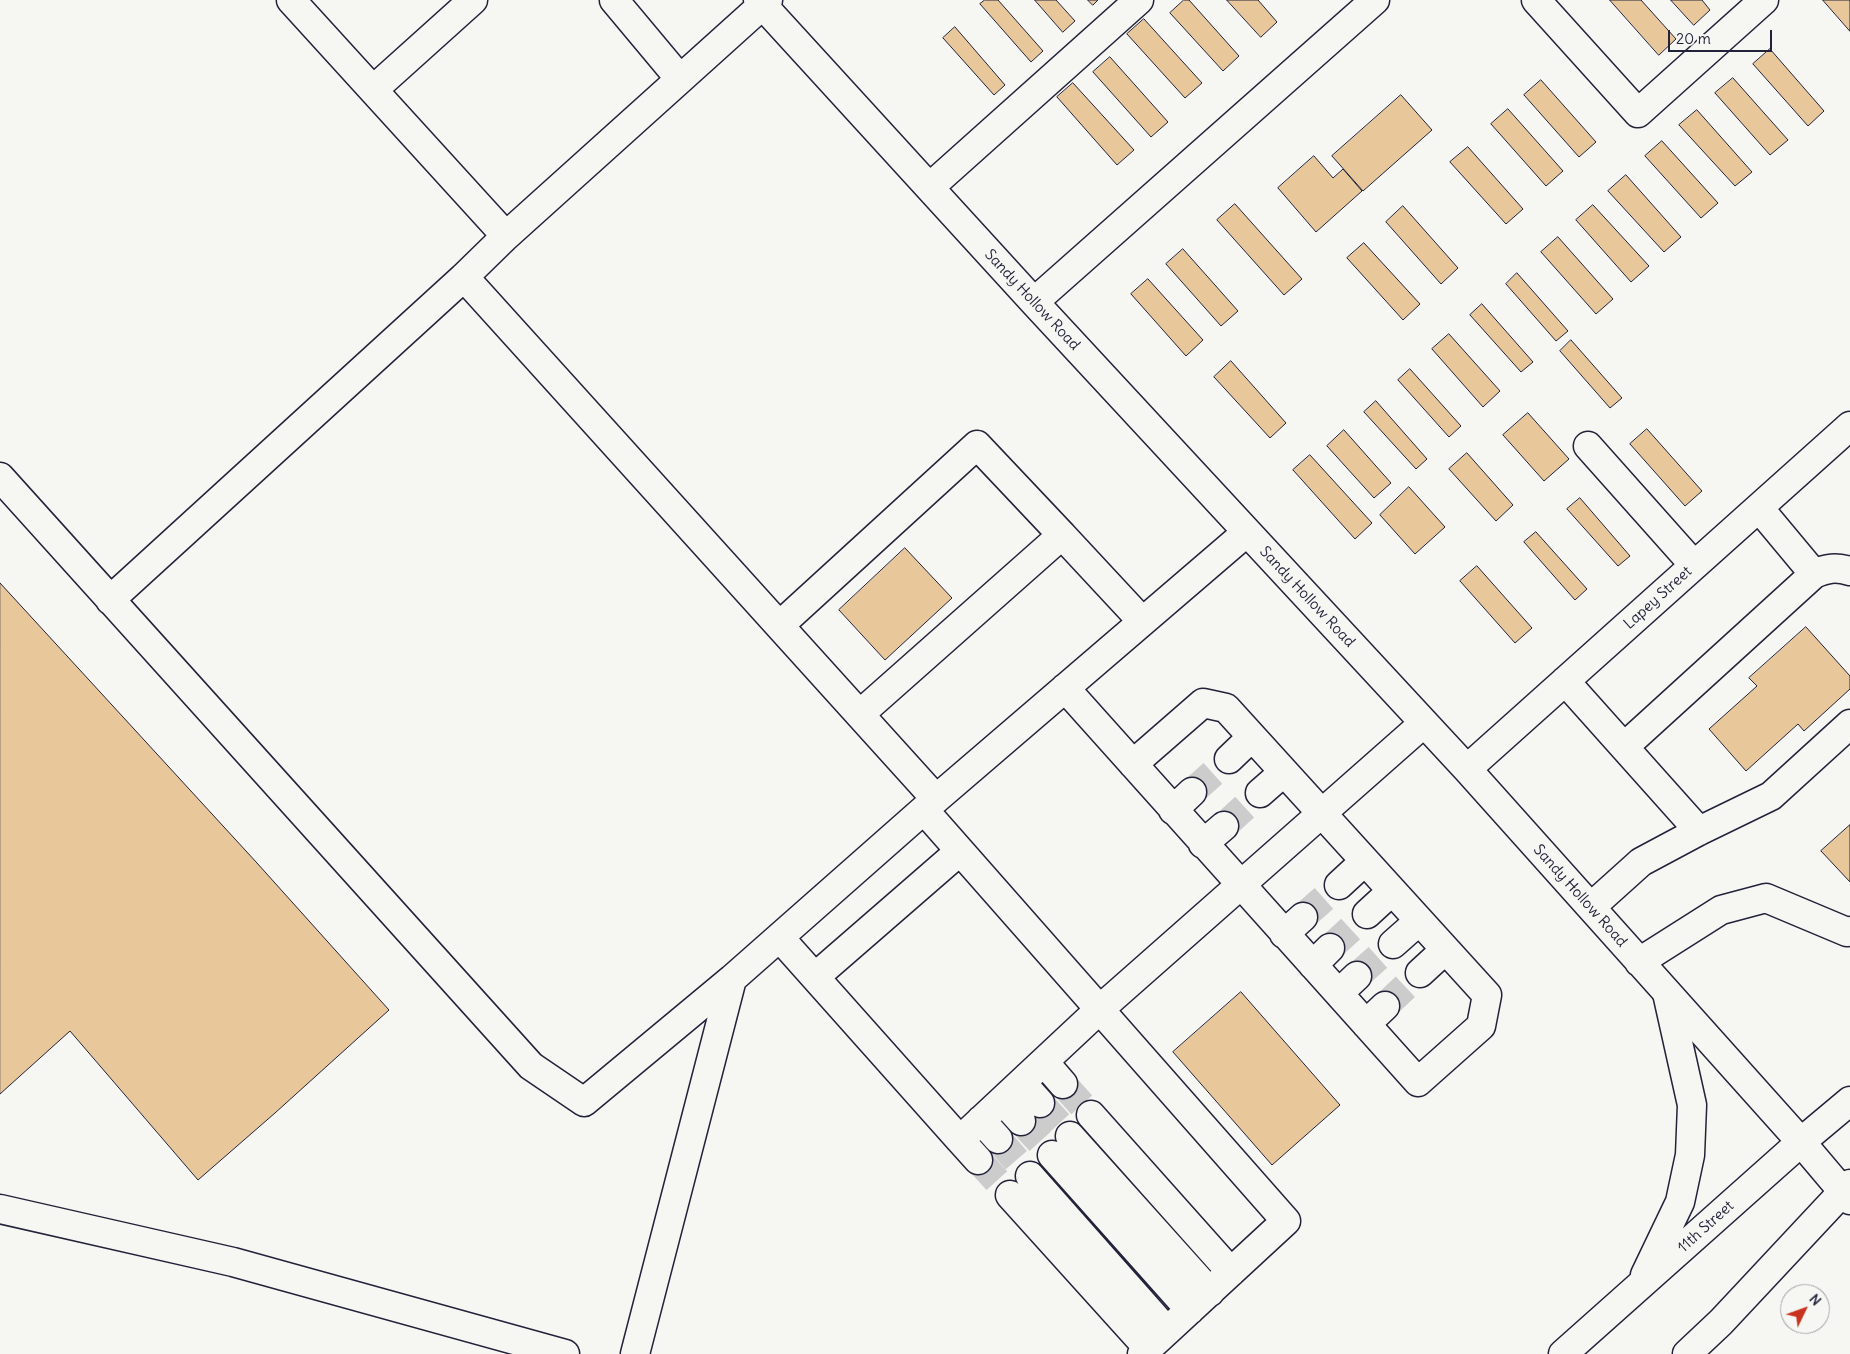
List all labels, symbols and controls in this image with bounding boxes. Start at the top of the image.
scale bar [1670,20,1774,52]
text: 20 m [1676,29,1711,48]
street label: Sandy Hollow Road [981,246,1083,354]
street label: Sandy Hollow Road [1256,543,1358,651]
street label: Lapey Street [1620,563,1696,633]
street label: Sandy Hollow Road [1529,841,1631,951]
street label: 11th Street [1674,1197,1738,1257]
north arrow [1780,1284,1830,1334]
text: N [1805,1290,1825,1309]

